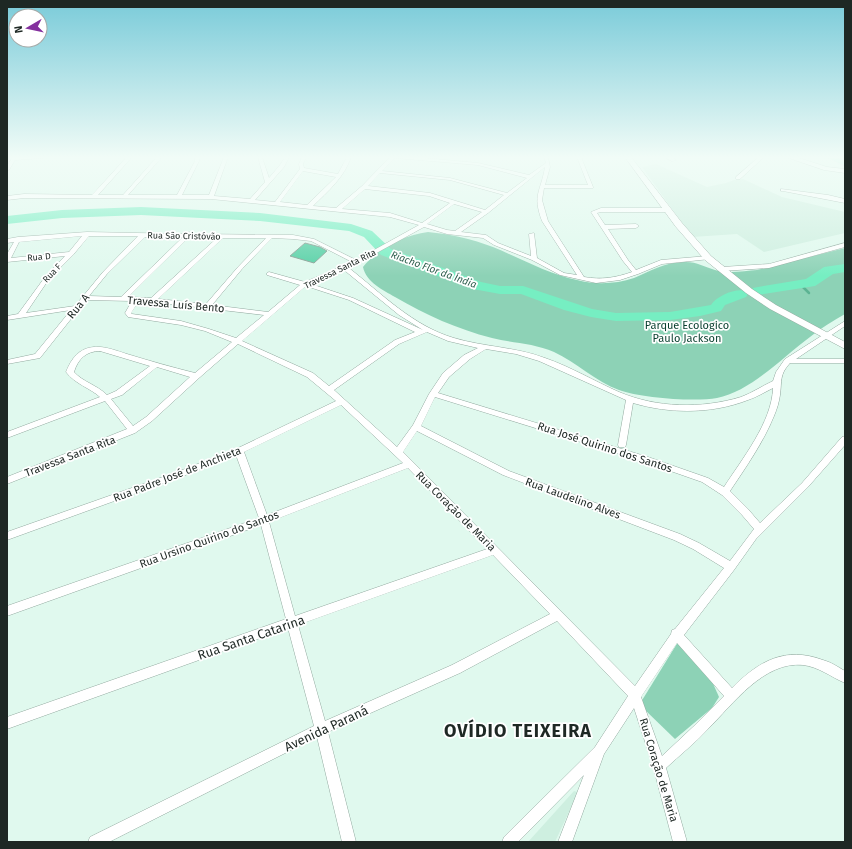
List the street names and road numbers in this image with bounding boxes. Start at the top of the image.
street label: Rua São Cristóvão [147,230,221,242]
street label: Travessa Santa Rita [302,247,378,291]
street label: Rua D [27,251,51,263]
street label: Rua F [41,261,64,285]
street label: Rua A [64,291,93,321]
street label: Travessa Luís Bento [127,294,225,315]
street label: Rua José Quirino dos Santos [536,420,674,475]
street label: Travessa Santa Rita [23,433,117,480]
street label: Rua Padre José de Anchieta [111,444,243,505]
street label: Rua Coração de Maria [413,469,498,554]
street label: Rua Laudelino Alves [523,475,622,522]
street label: Rua Ursino Quirino do Santos [138,508,281,571]
street label: Rua Santa Catarina [196,612,307,663]
street label: Avenida Paraná [282,702,370,754]
street label: Rua Coração de Maria [637,717,681,824]

